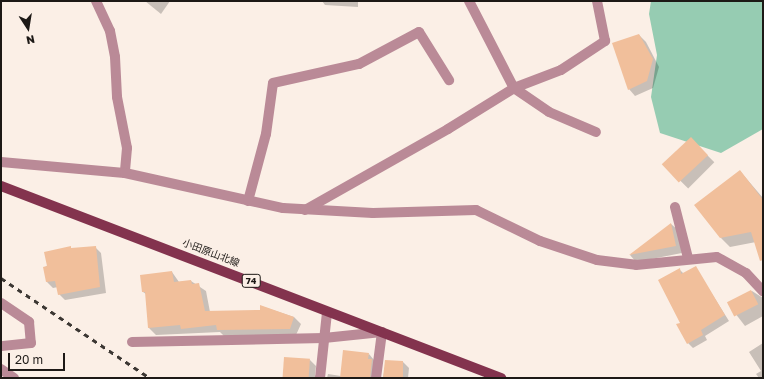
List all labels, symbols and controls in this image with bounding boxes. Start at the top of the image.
north arrow [8,8,48,48]
text: N [25,33,36,47]
street label: 小田原山北線 [181,237,241,269]
road number: 74 [241,274,261,288]
scale bar [10,345,67,371]
text: 20 m [15,352,43,367]

